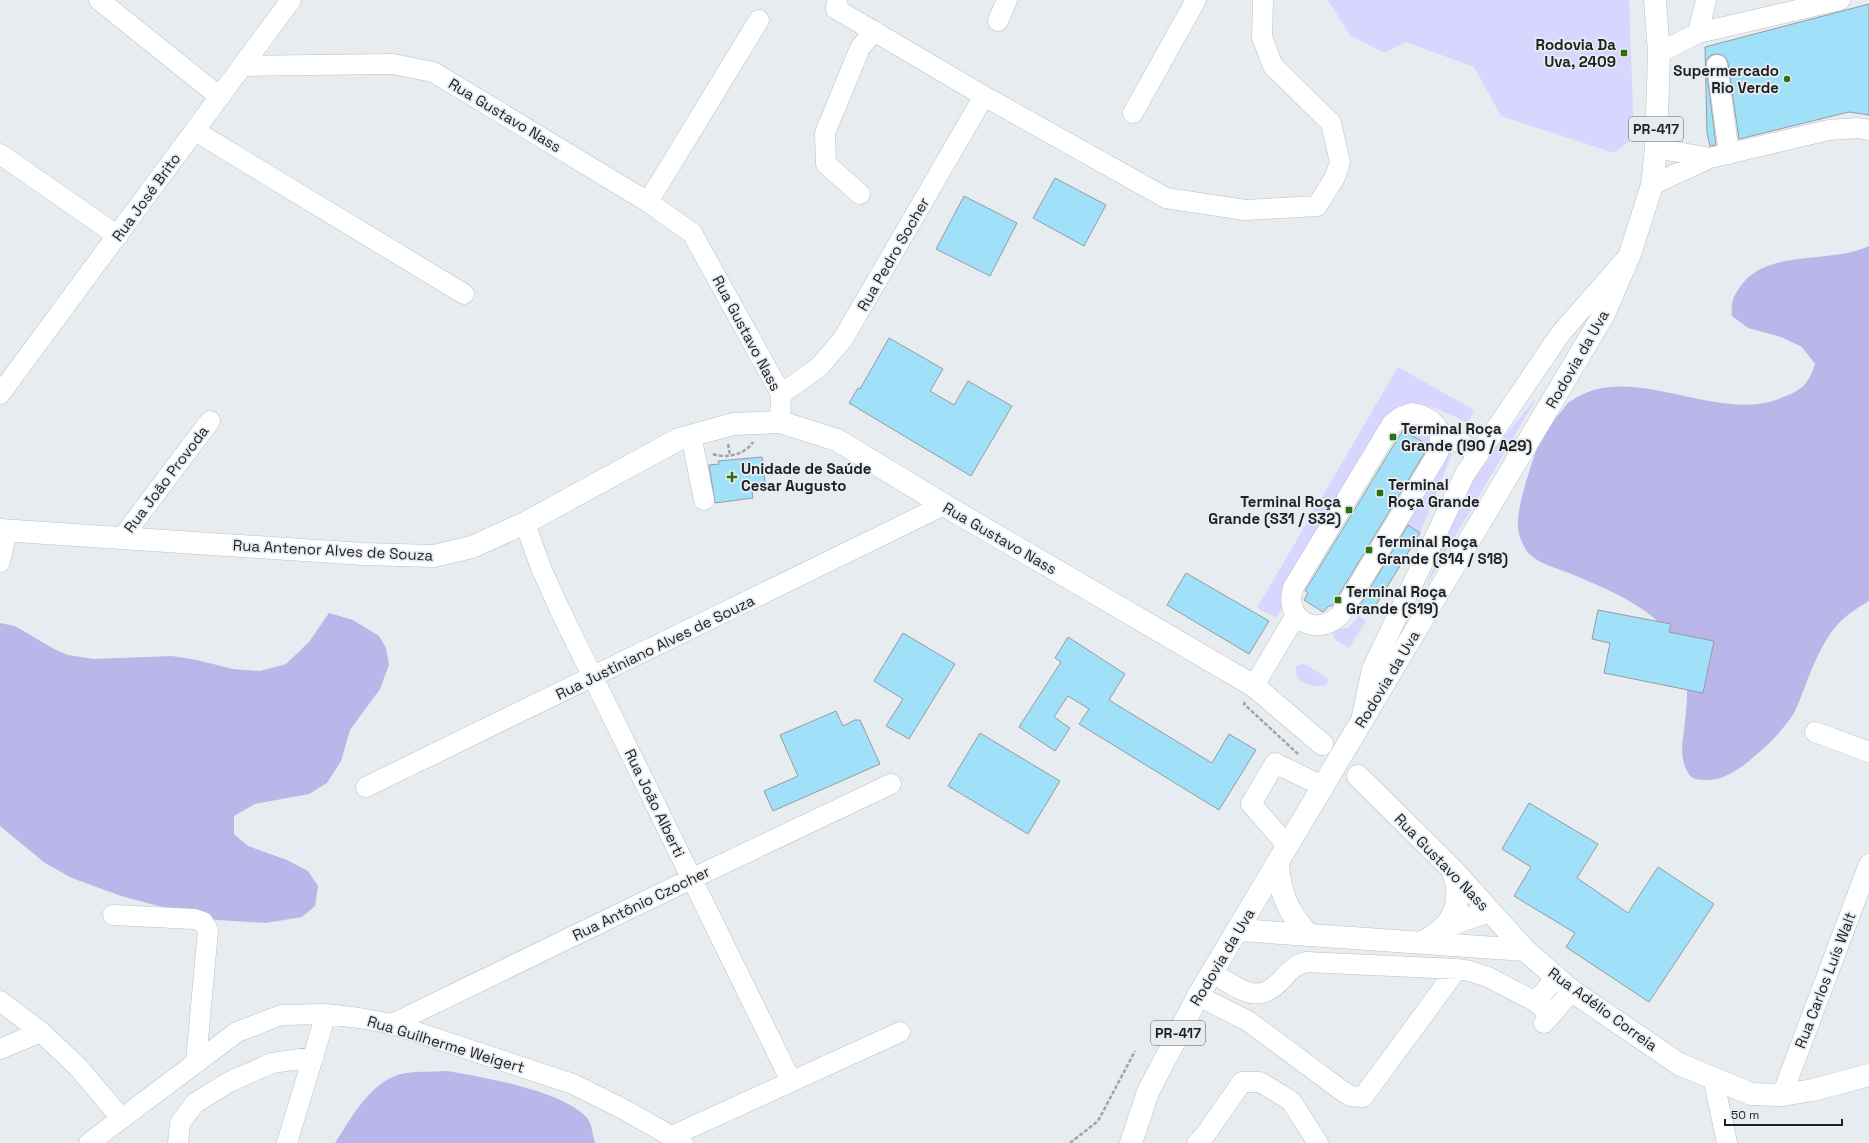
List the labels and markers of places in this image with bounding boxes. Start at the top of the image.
place label: Rodovia Da Uva, 2409 [1535,35,1616,71]
marker: Rodovia Da Uva, 2409 [1619,48,1629,58]
place label: Supermercado Rio Verde [1673,61,1779,97]
marker: Supermercado Rio Verde [1782,74,1792,84]
place label: Terminal Roça Grande (I90 / A29) [1401,419,1532,455]
marker: Terminal Roça Grande (I90 / A29) [1388,432,1398,442]
place label: Unidade de Saúde Cesar Augusto [741,459,872,495]
marker: Unidade de Saúde Cesar Augusto [726,471,738,483]
place label: Terminal Roça Grande [1388,475,1480,511]
marker: Terminal Roça Grande [1375,488,1385,498]
place label: Terminal Roça Grande (S31 / S32) [1208,492,1341,528]
marker: Terminal Roça Grande (S31 / S32) [1344,505,1354,515]
place label: Terminal Roça Grande (S14 / S18) [1377,532,1508,568]
marker: Terminal Roça Grande (S14 / S18) [1364,545,1374,555]
place label: Terminal Roça Grande (S19) [1346,582,1447,618]
marker: Terminal Roça Grande (S19) [1333,595,1343,605]

